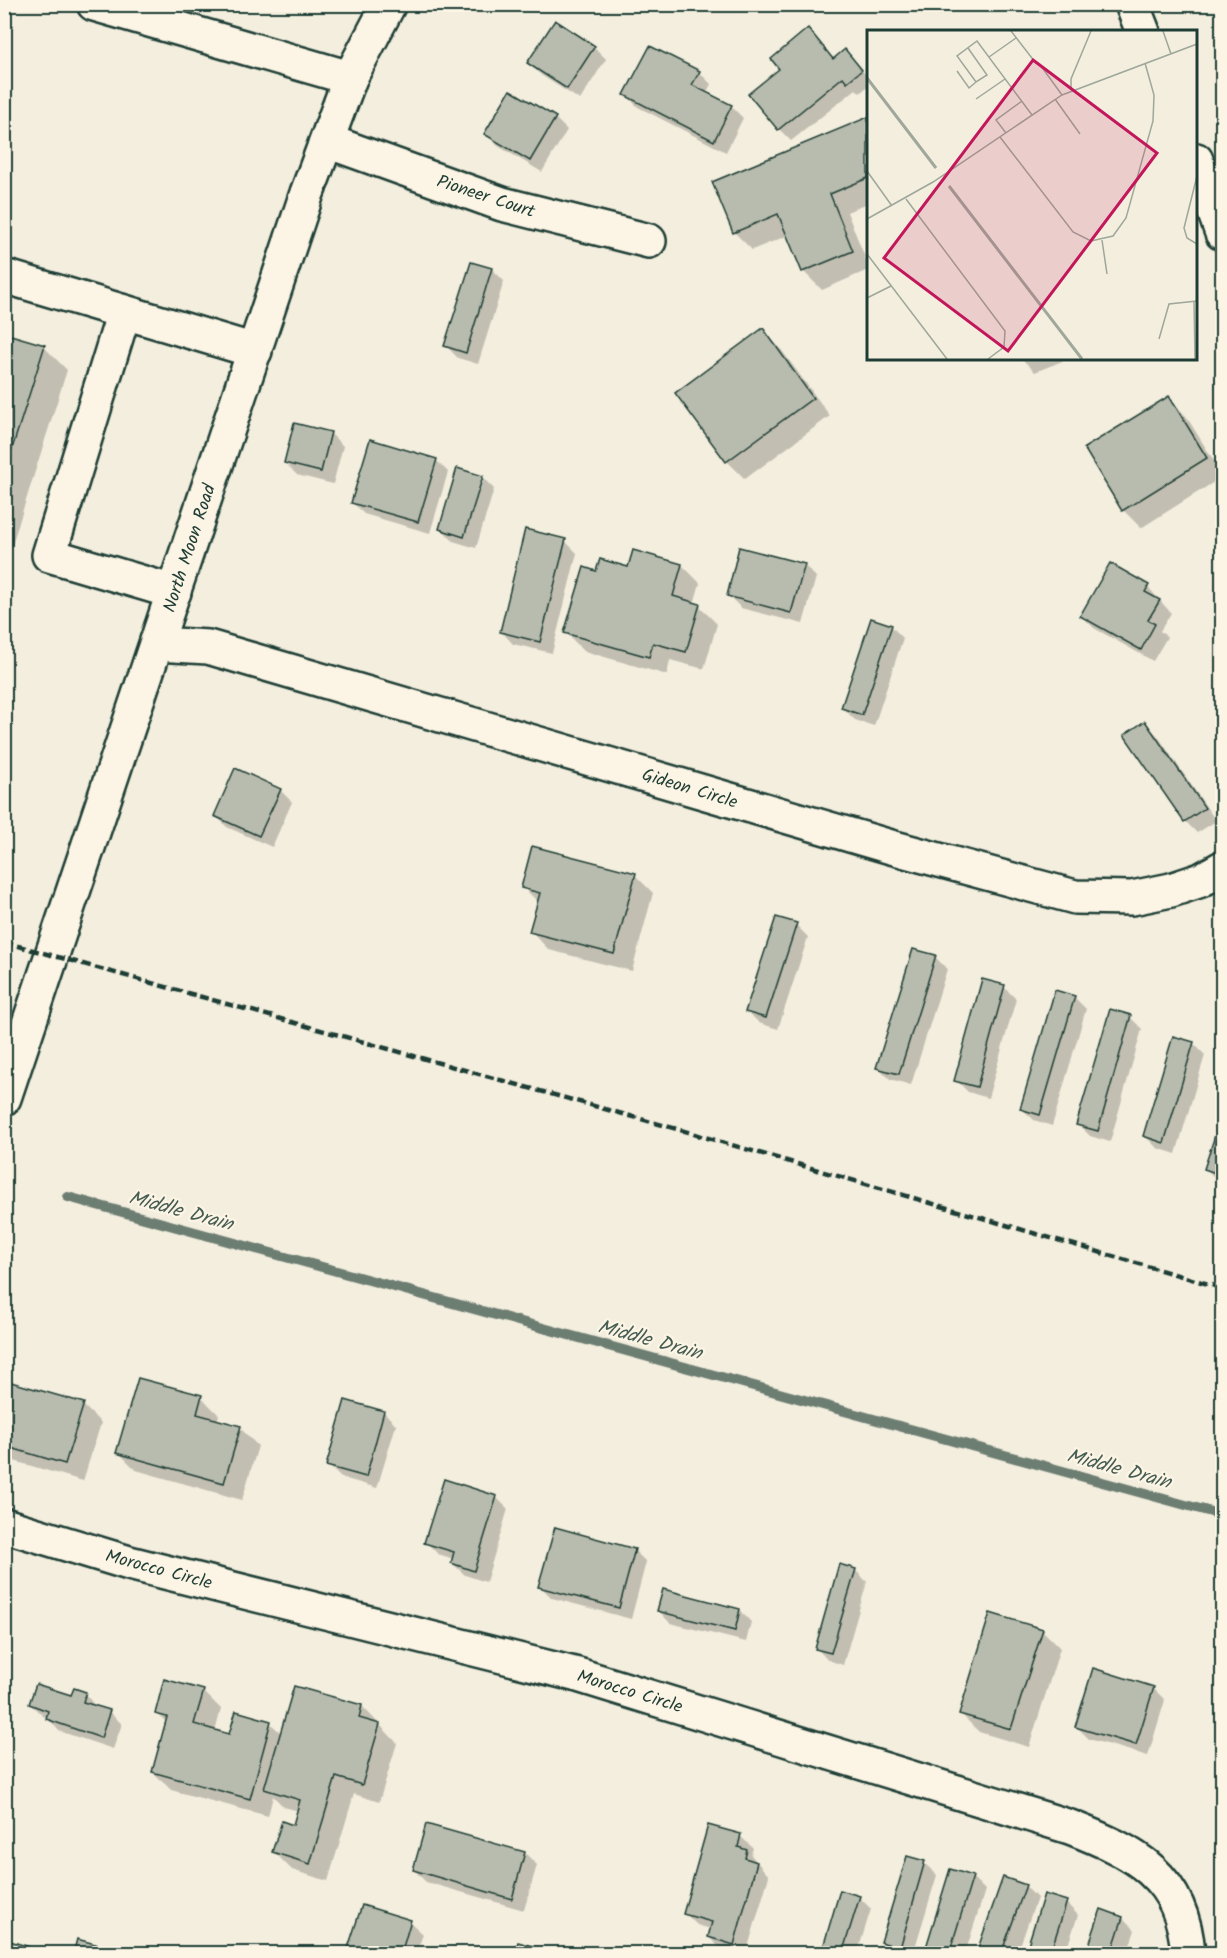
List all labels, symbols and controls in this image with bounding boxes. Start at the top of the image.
inset map [867,30,1197,360]
street label: Pioneer Court [433,168,539,227]
street label: North Moon Road [156,480,225,616]
street label: Gideon Circle [638,761,741,818]
water label: Middle Drain [125,1183,237,1242]
water label: Middle Drain [594,1312,706,1371]
water label: Middle Drain [1063,1441,1175,1500]
street label: Morocco Circle [102,1542,215,1599]
street label: Morocco Circle [573,1663,686,1722]

